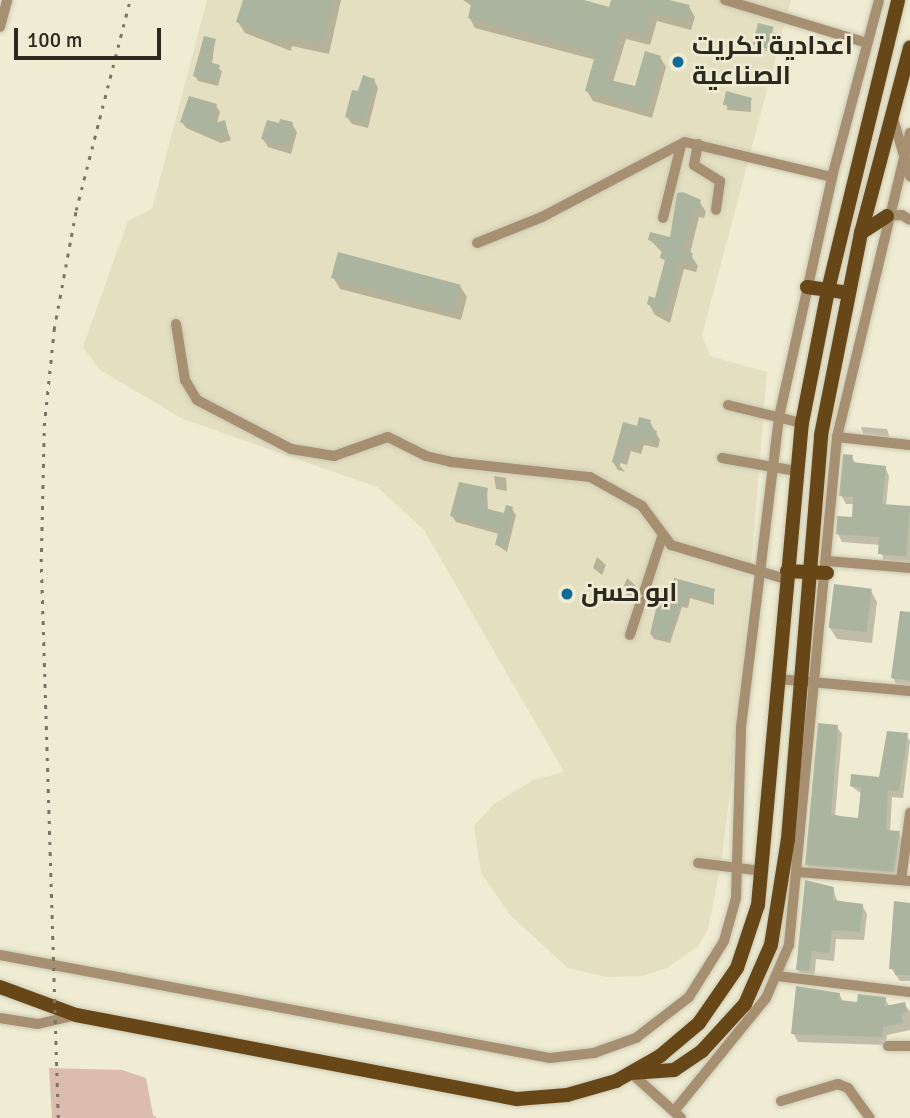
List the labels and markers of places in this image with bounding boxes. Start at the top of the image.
place label: اعدادية تكريت الصناعية [692,31,853,92]
marker: اعدادية تكريت الصناعية [670,54,686,70]
place label: ابو حسن [581,578,677,610]
marker: ابو حسن [559,586,575,602]

